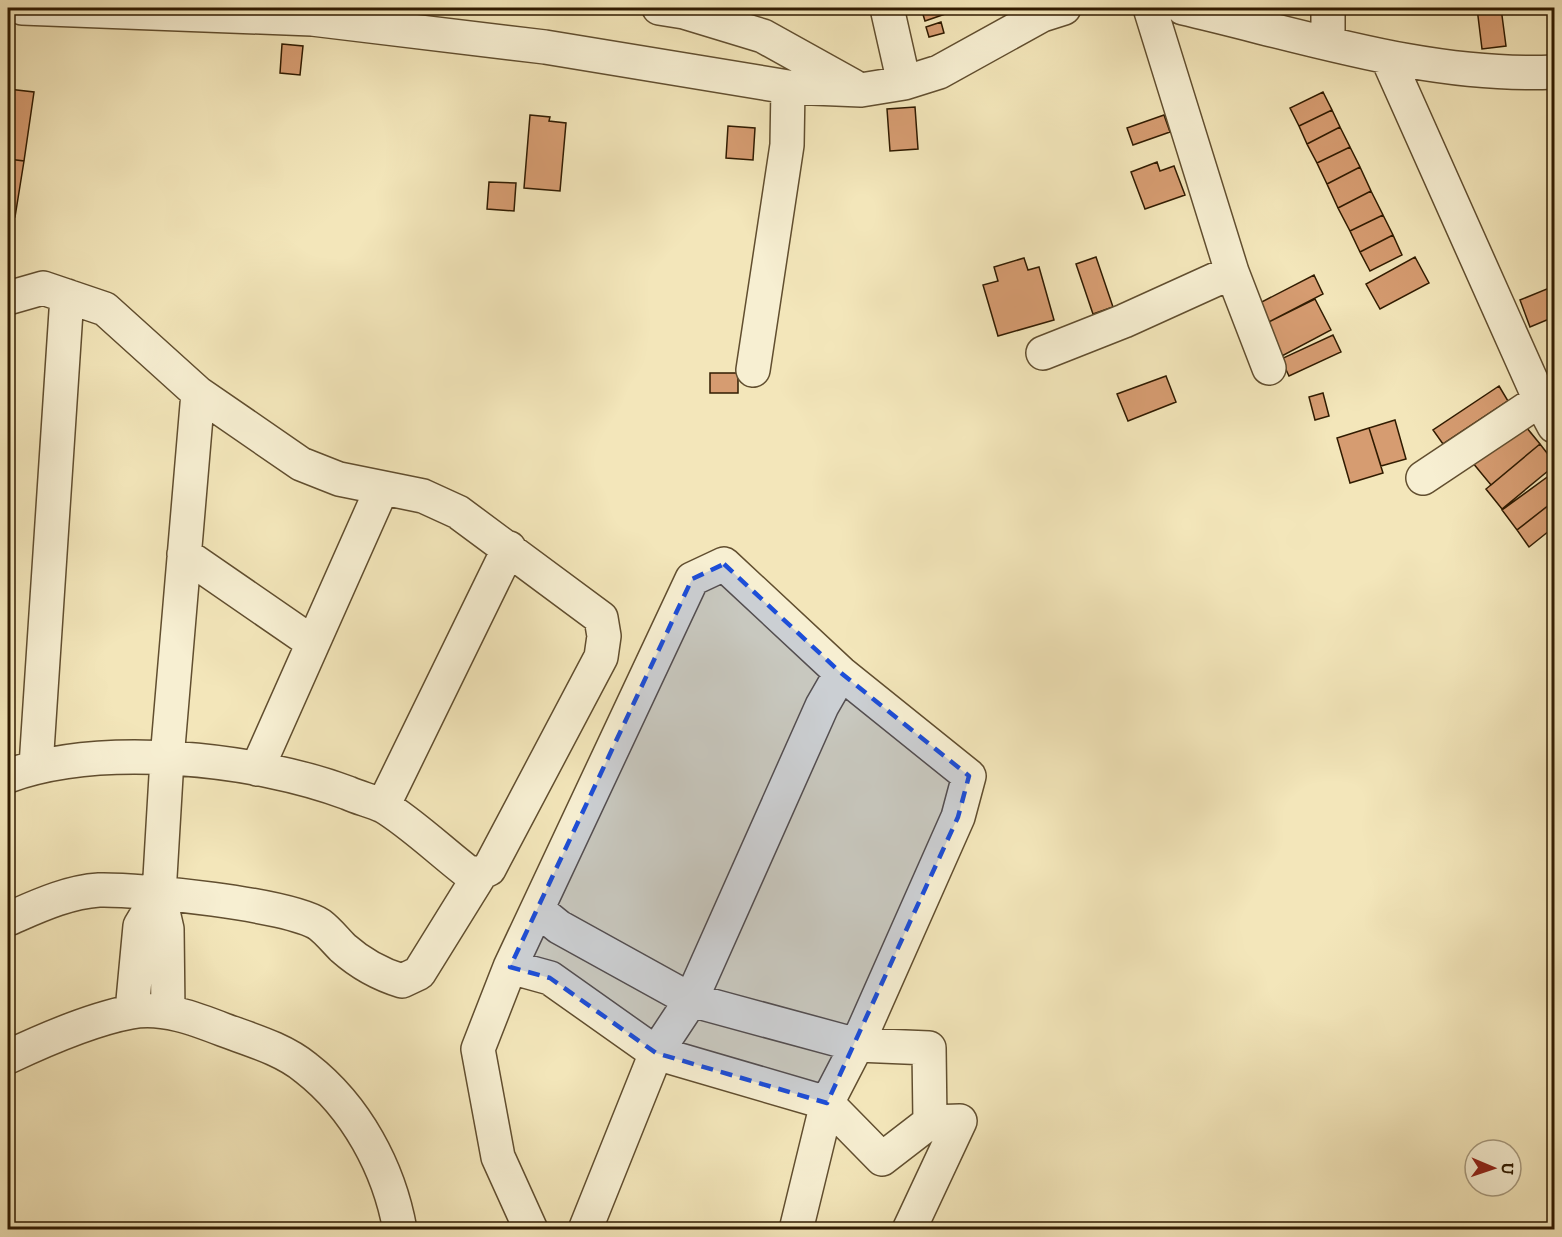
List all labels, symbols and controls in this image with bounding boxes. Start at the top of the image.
north arrow [1463,1138,1523,1198]
text: U [1497,1162,1517,1176]

